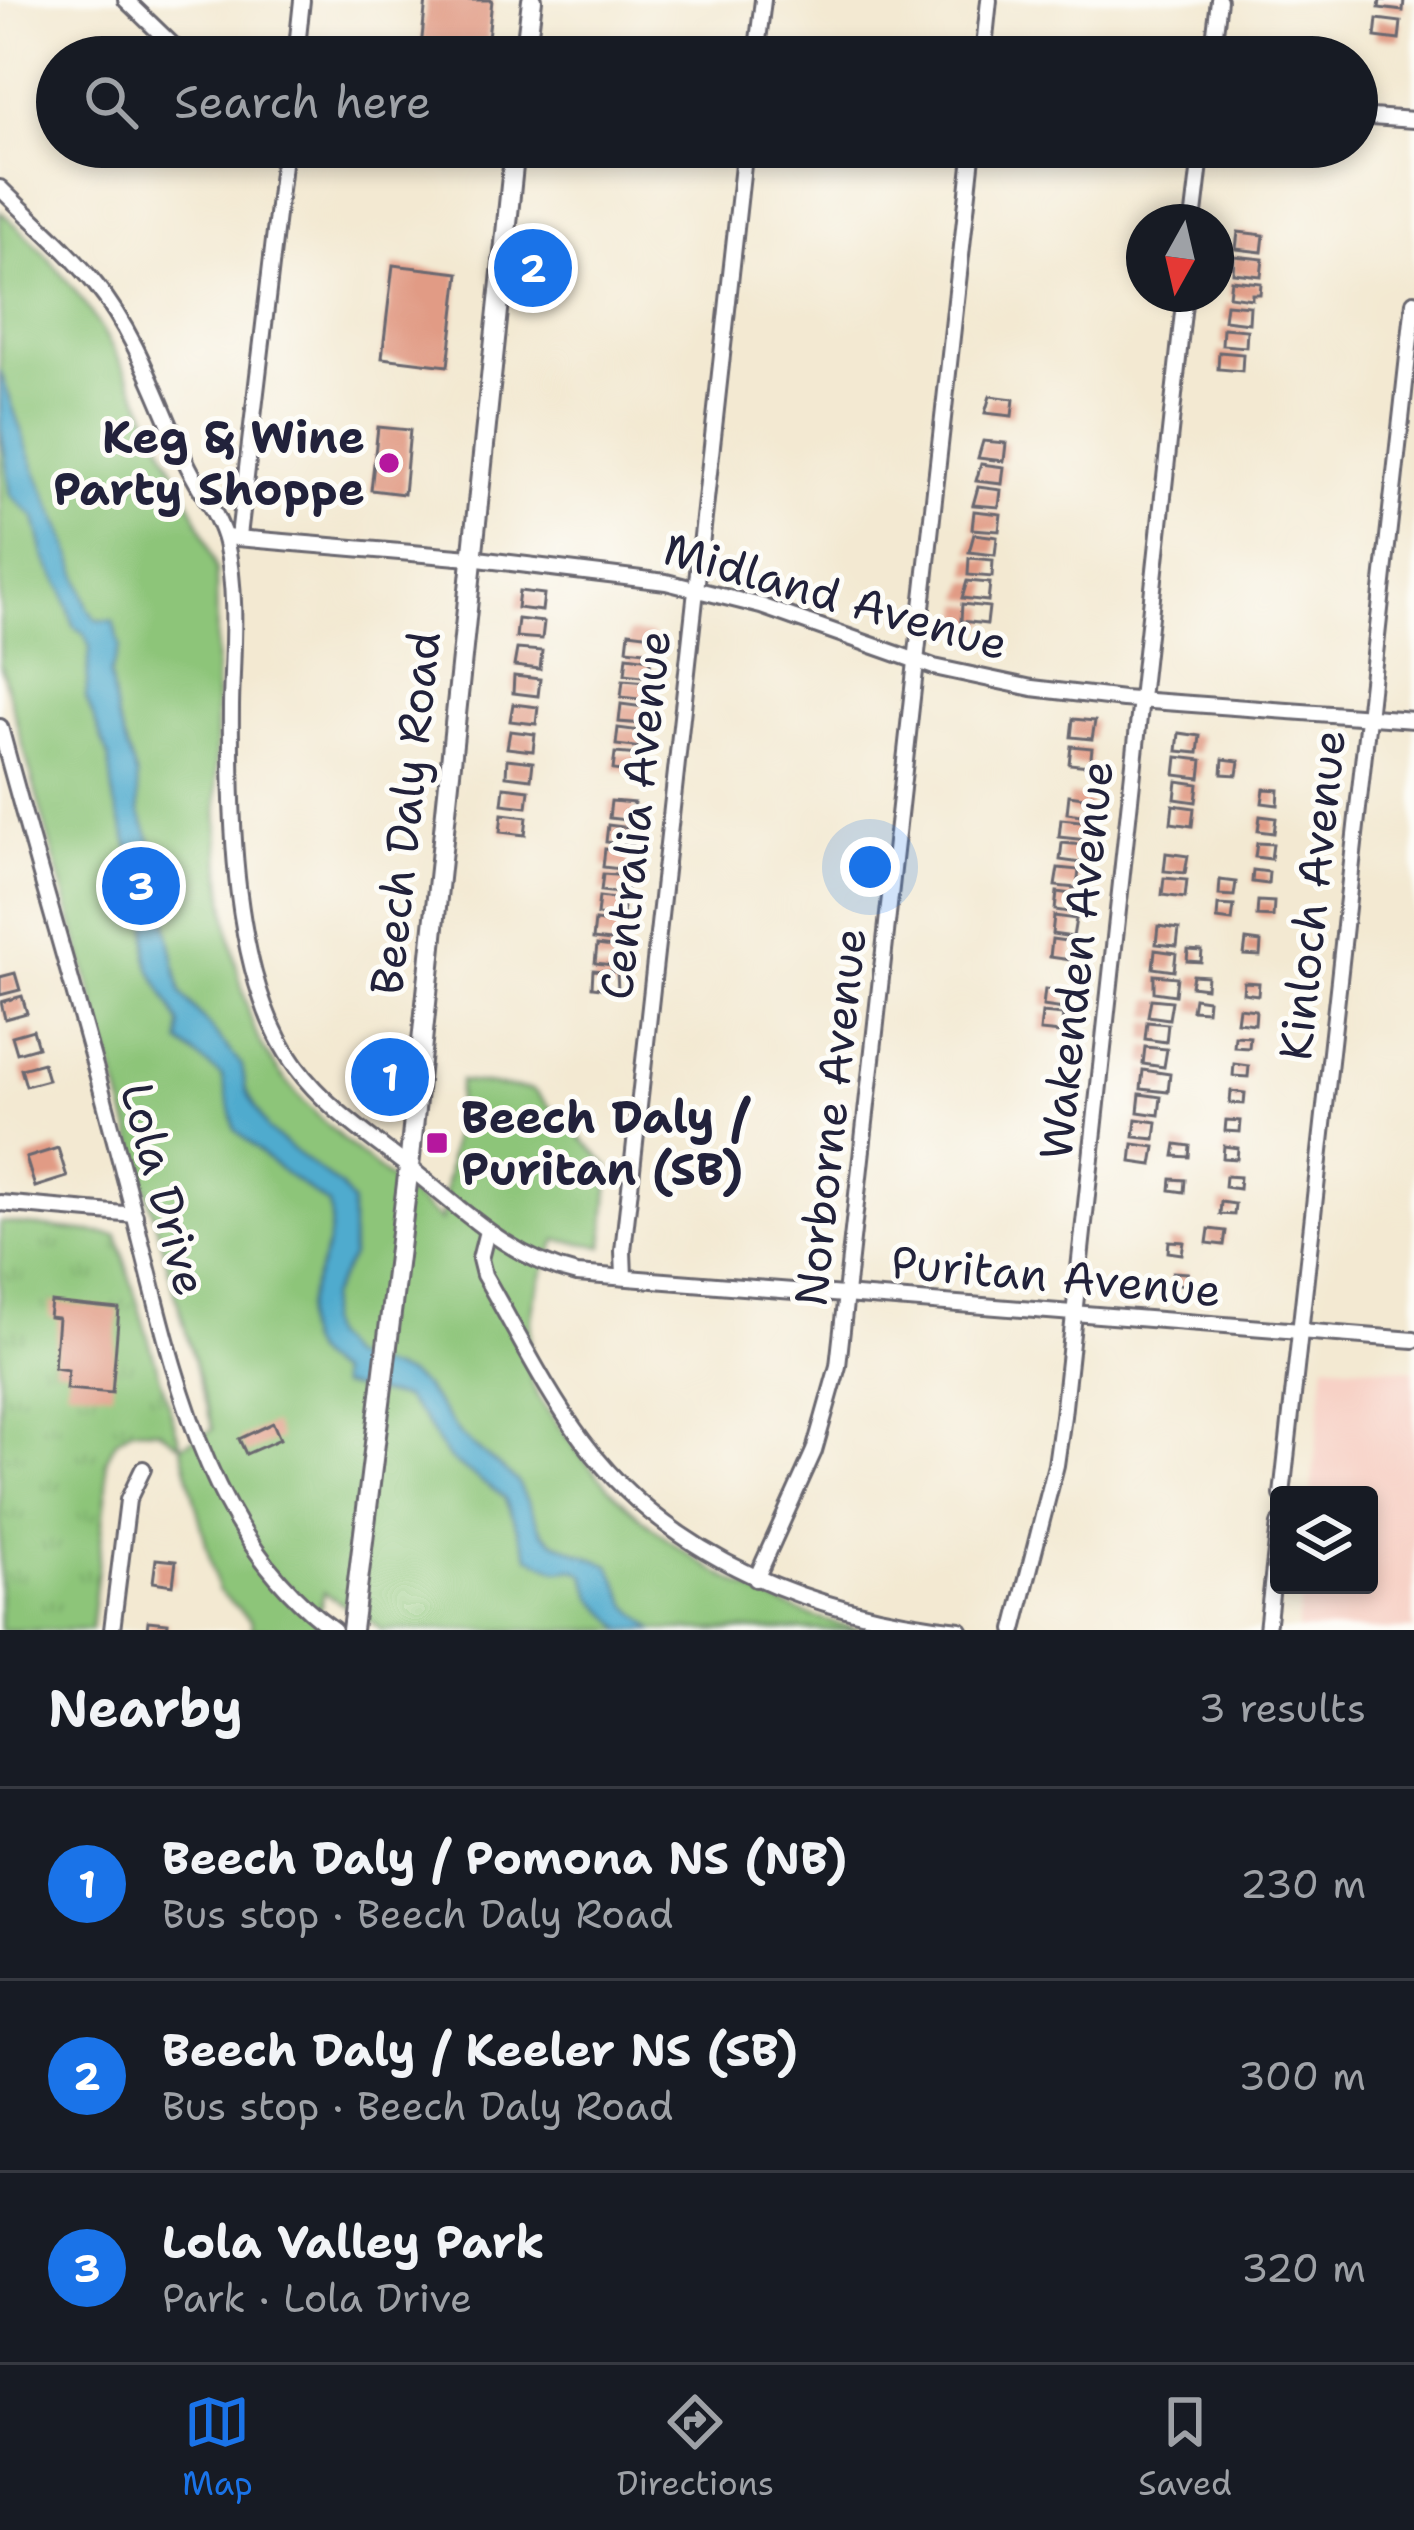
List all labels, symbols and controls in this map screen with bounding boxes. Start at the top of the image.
search box [36,36,1378,168]
icon: search [78,69,144,135]
text: Search here [174,72,431,132]
north arrow [1126,204,1234,312]
pin: 2 [494,223,572,313]
place label: Keg & Wine Party Shoppe [53,407,365,519]
marker: Keg & Wine Party Shoppe [376,450,402,476]
street label: Midland Avenue [657,518,1015,674]
street label: Centralia Avenue [586,627,684,1003]
street label: Beech Daly Road [356,628,454,998]
street label: Kinloch Avenue [1265,727,1359,1063]
street label: Wakenden Avenue [1025,758,1127,1162]
your location [840,837,900,897]
pin: 3 [102,841,180,931]
street label: Norborne Avenue [780,925,880,1309]
pin: 1 [351,1032,429,1122]
street label: Lola Drive [107,1076,221,1302]
place label: Beech Daly / Puritan (SB) [461,1087,752,1199]
marker: Beech Daly / Puritan (SB) [424,1130,450,1156]
street label: Puritan Avenue [888,1232,1224,1320]
map controls [1270,1486,1378,1594]
button: layers [1270,1486,1378,1594]
text: Nearby [48,1674,243,1742]
text: 3 results [1199,1682,1366,1734]
text: Beech Daly / Pomona NS (NB) [162,1828,847,1888]
text: 1 [78,1858,96,1910]
text: 230 m [1240,1858,1366,1910]
text: Bus stop · Beech Daly Road [162,1888,673,1940]
text: Beech Daly / Keeler NS (SB) [162,2020,798,2080]
text: 2 [73,2050,101,2102]
text: 300 m [1238,2050,1366,2102]
text: Bus stop · Beech Daly Road [162,2080,673,2132]
text: Lola Valley Park [162,2212,545,2272]
text: 3 [73,2242,101,2294]
text: 320 m [1241,2242,1366,2294]
text: Park · Lola Drive [162,2272,472,2324]
tab: Map [182,2389,253,2506]
tab: Directions [617,2389,774,2506]
tab: Saved [1138,2389,1232,2506]

